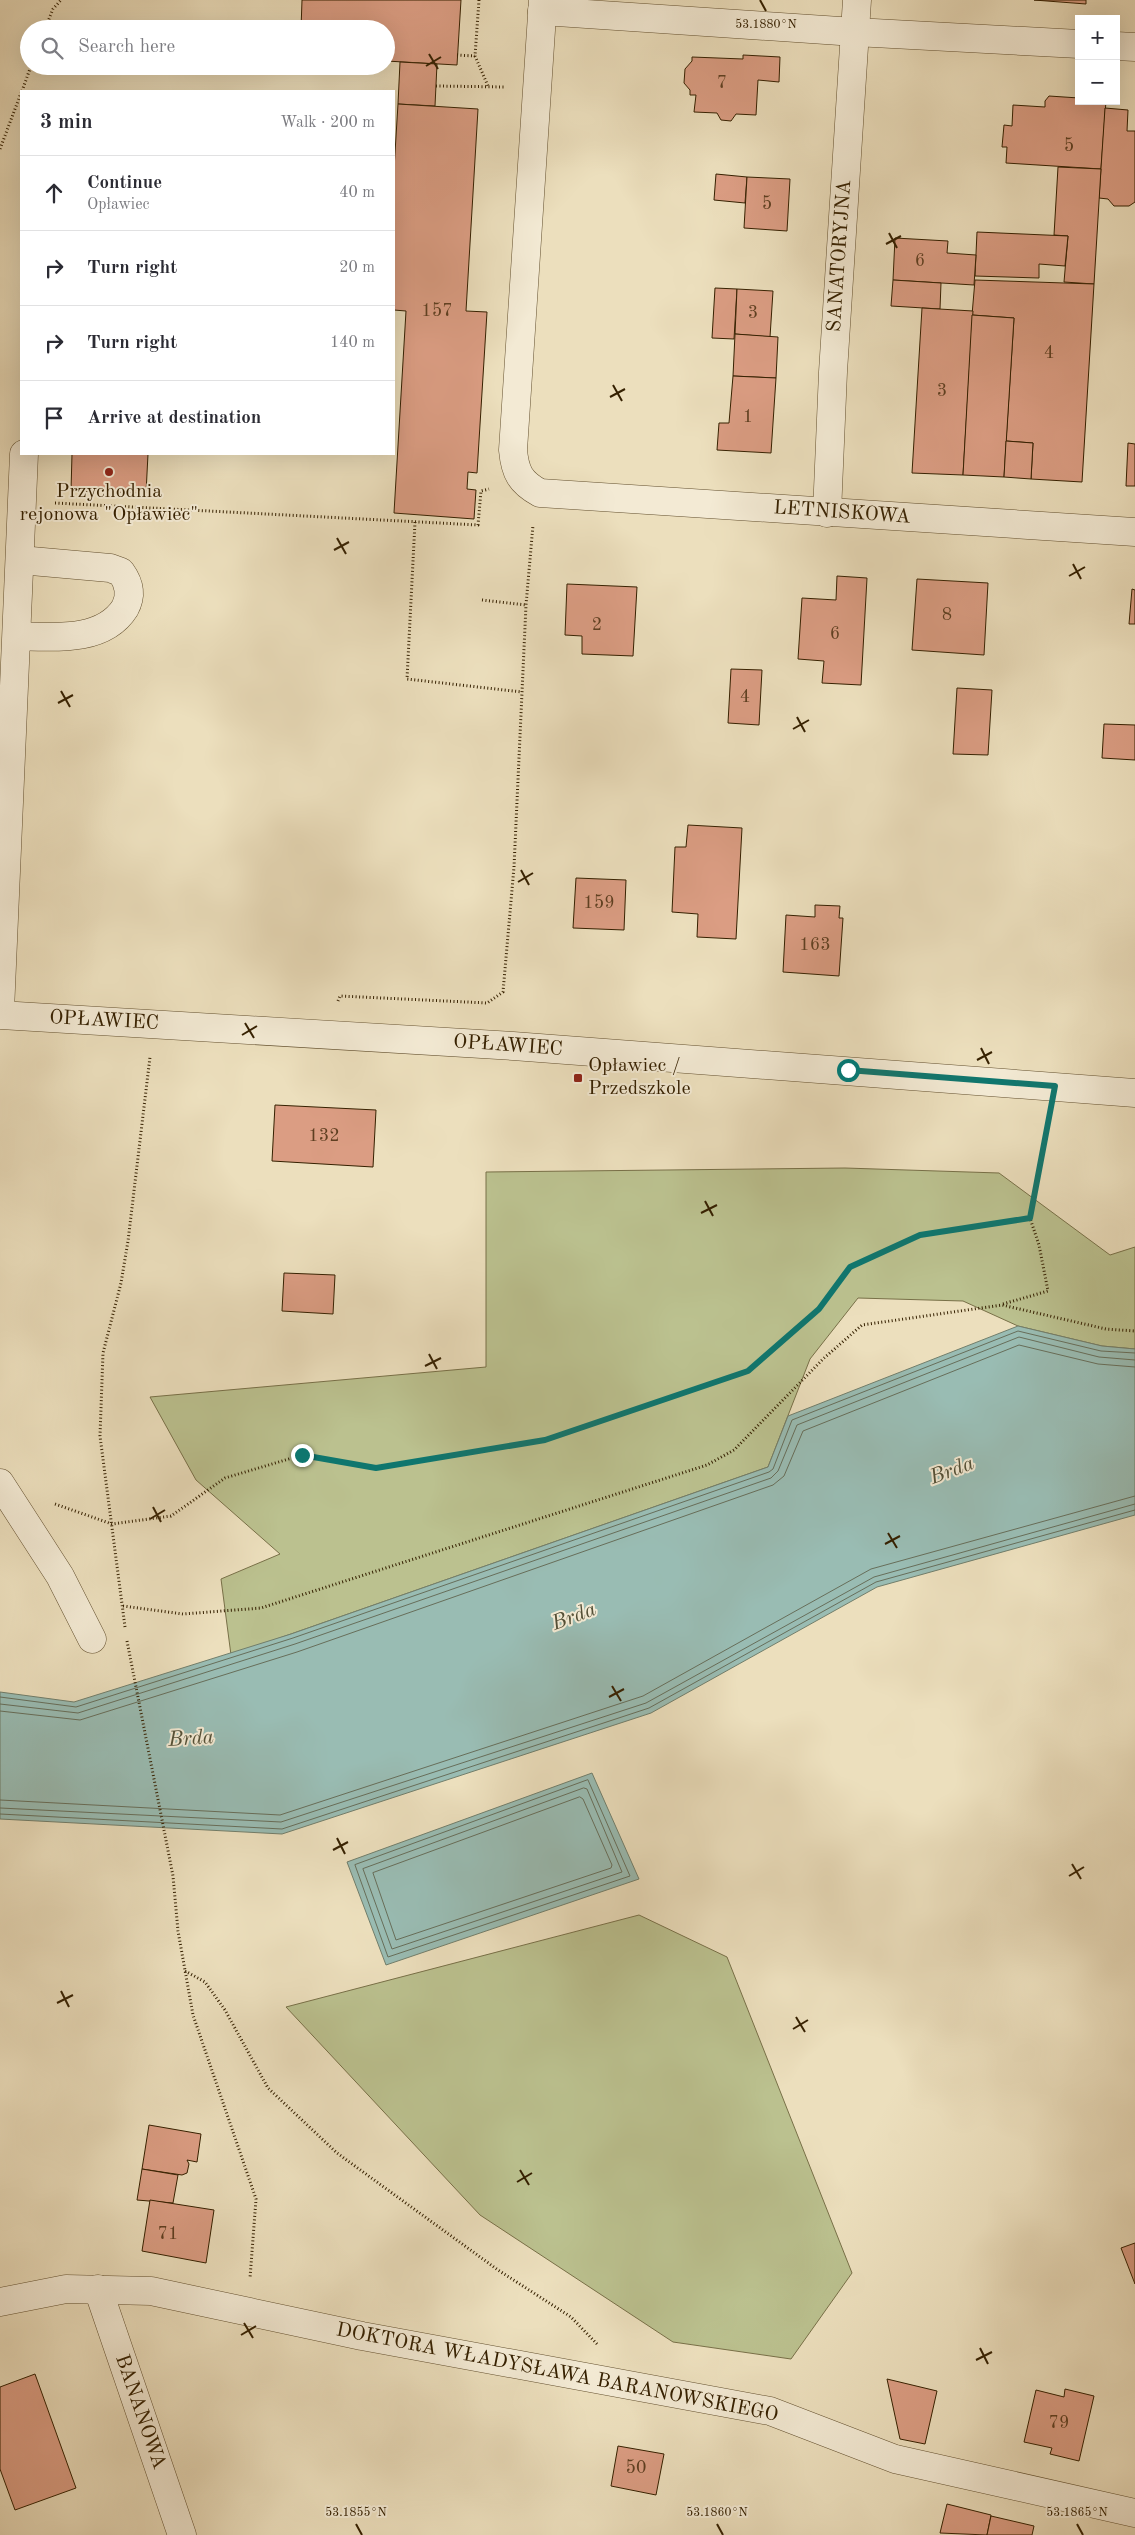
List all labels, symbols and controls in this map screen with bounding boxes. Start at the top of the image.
map controls [1075,15,1120,105]
button: + [1075,15,1120,60]
text: 53.1880°N [735,18,797,31]
search box [20,20,395,75]
icon: search [38,34,66,62]
text: Search here [78,38,175,57]
button: − [1075,60,1120,105]
house number: 7 [717,74,727,92]
text: 3 min [40,112,93,133]
text: Walk · 200 m [280,115,375,131]
house number: 5 [1064,137,1074,155]
text: Continue [87,174,162,193]
icon: ahead [40,179,68,207]
street label: SANATORYJNA [825,179,855,333]
text: 40 m [339,185,375,201]
house number: 5 [762,195,772,213]
text: Opławiec [87,197,150,213]
house number: 6 [915,252,925,270]
icon: right [40,254,68,282]
text: Turn right [87,259,177,278]
text: 20 m [339,260,375,276]
house number: 157 [421,302,453,320]
house number: 3 [748,304,758,322]
icon: right [40,329,68,357]
text: Turn right [87,334,177,353]
text: 140 m [330,335,375,351]
house number: 4 [1044,344,1054,362]
house number: 3 [937,382,947,400]
icon: arrive [40,404,68,432]
house number: 1 [743,408,753,426]
text: Arrive at destination [87,409,261,428]
marker: Przychodnia rejonowa "Opławiec" [103,466,115,478]
place label: Przychodnia rejonowa "Opławiec" [20,482,198,525]
street label: LETNISKOWA [773,498,911,528]
house number: 8 [942,606,952,624]
house number: 2 [592,616,602,634]
house number: 6 [830,625,840,643]
house number: 4 [740,688,750,706]
house number: 159 [583,894,615,912]
house number: 163 [799,936,831,954]
street label: OPŁAWIEC [49,1008,159,1034]
street label: OPŁAWIEC [452,1032,564,1060]
place label: Opławiec / Przedszkole [588,1056,691,1099]
route start [837,1059,860,1082]
marker: Opławiec / Przedszkole [572,1072,584,1084]
house number: 132 [308,1127,340,1145]
route end [291,1444,314,1467]
water label: Brda [926,1453,977,1489]
water label: Brda [548,1599,599,1635]
water label: Brda [166,1727,215,1751]
house number: 71 [158,2225,178,2243]
street label: DOKTORA WŁADYSŁAWA BARANOWSKIEGO [334,2320,780,2426]
street label: BANANOWA [111,2352,169,2472]
house number: 79 [1049,2414,1069,2432]
house number: 50 [626,2459,646,2477]
text: 53.1855°N [325,2506,387,2519]
text: 53.1860°N [686,2506,748,2519]
text: 53.1865°N [1046,2506,1108,2519]

